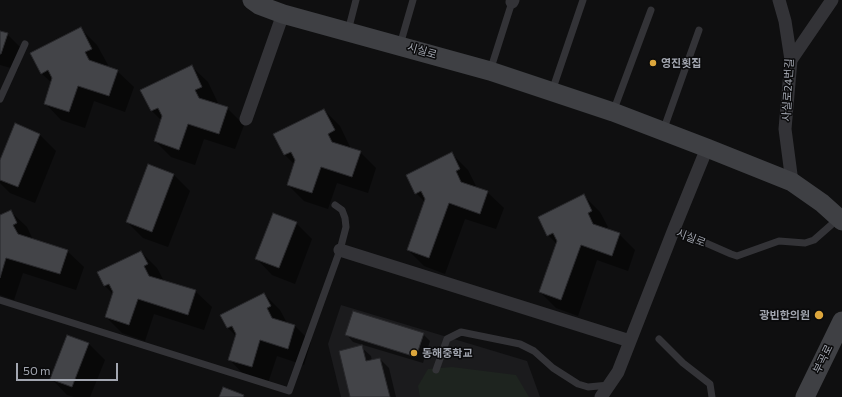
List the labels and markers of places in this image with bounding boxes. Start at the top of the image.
place label: 영진횟집 [661,56,701,70]
marker: 영진횟집 [648,58,658,68]
place label: 광빈한의원 [759,308,810,322]
marker: 광빈한의원 [813,309,825,321]
place label: 동해중학교 [422,346,473,360]
marker: 동해중학교 [409,348,419,358]

